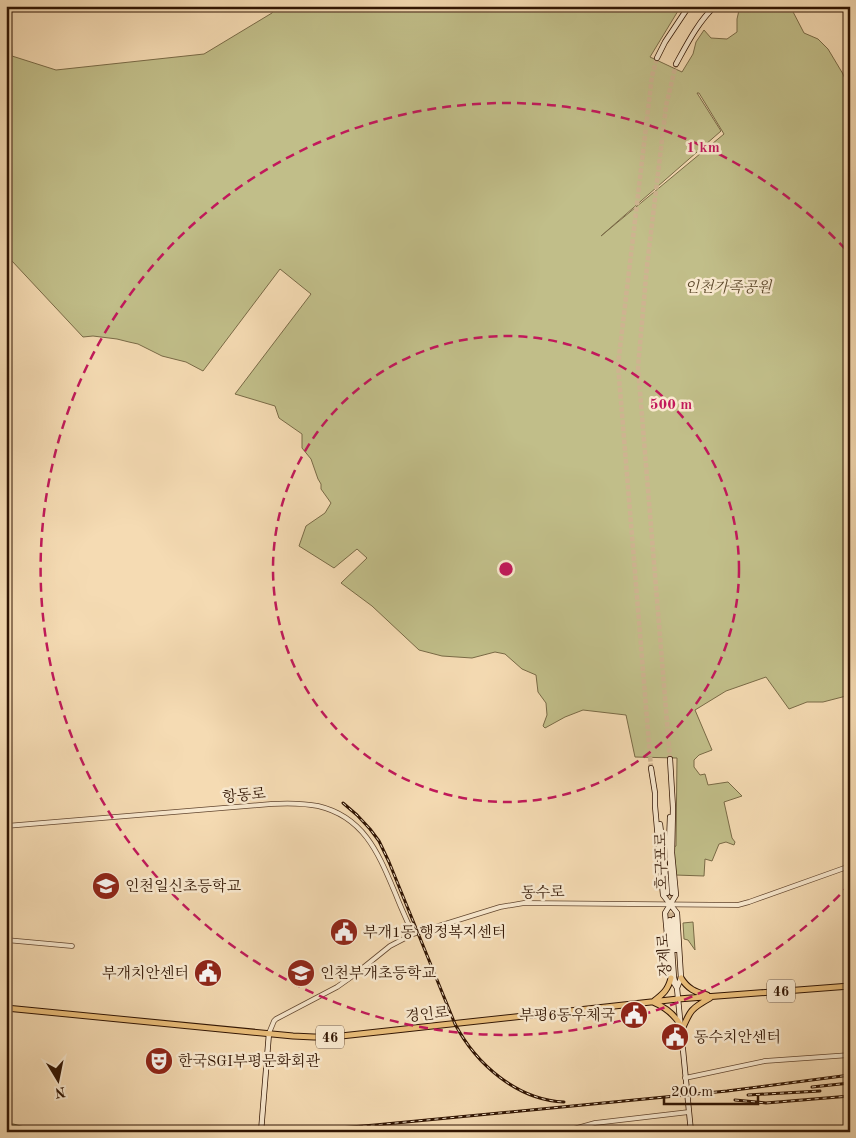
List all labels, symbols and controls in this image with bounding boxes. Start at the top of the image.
text: 1 km [686,141,720,156]
park label: 인천가족공원 [685,279,773,296]
text: 500 m [650,398,692,413]
centre of rings [497,560,515,578]
street label: 항동로 [222,785,267,806]
street label: 호구포로 [652,831,671,890]
school or university icon: 인천일신초등학교 [91,871,121,901]
place label: 인천일신초등학교 [125,878,241,895]
street label: 동수로 [521,884,565,901]
public building icon: 부개1동 행정복지센터 [329,917,359,947]
place label: 부개1동 행정복지센터 [363,924,506,941]
street label: 장제로 [654,932,674,977]
public building icon: 부개치안센터 [193,958,223,988]
school or university icon: 인천부개초등학교 [286,958,316,988]
place label: 부개치안센터 [102,965,189,982]
place label: 인천부개초등학교 [320,965,436,982]
road number: 46 [767,979,795,1002]
public building icon: 부평6동우체국 [619,1000,649,1030]
street label: 경인로 [405,1004,450,1025]
place label: 부평6동우체국 [519,1007,615,1024]
public building icon: 동수치안센터 [660,1022,690,1052]
road number: 46 [316,1026,344,1048]
place label: 동수치안센터 [694,1029,781,1046]
theatre icon: 한국SGI부평문화회관 [144,1046,174,1076]
place label: 한국SGI부평문화회관 [178,1053,320,1070]
north arrow [32,1056,82,1106]
scale bar [664,1073,757,1105]
text: N [53,1084,67,1100]
text: 200 m [671,1085,713,1100]

